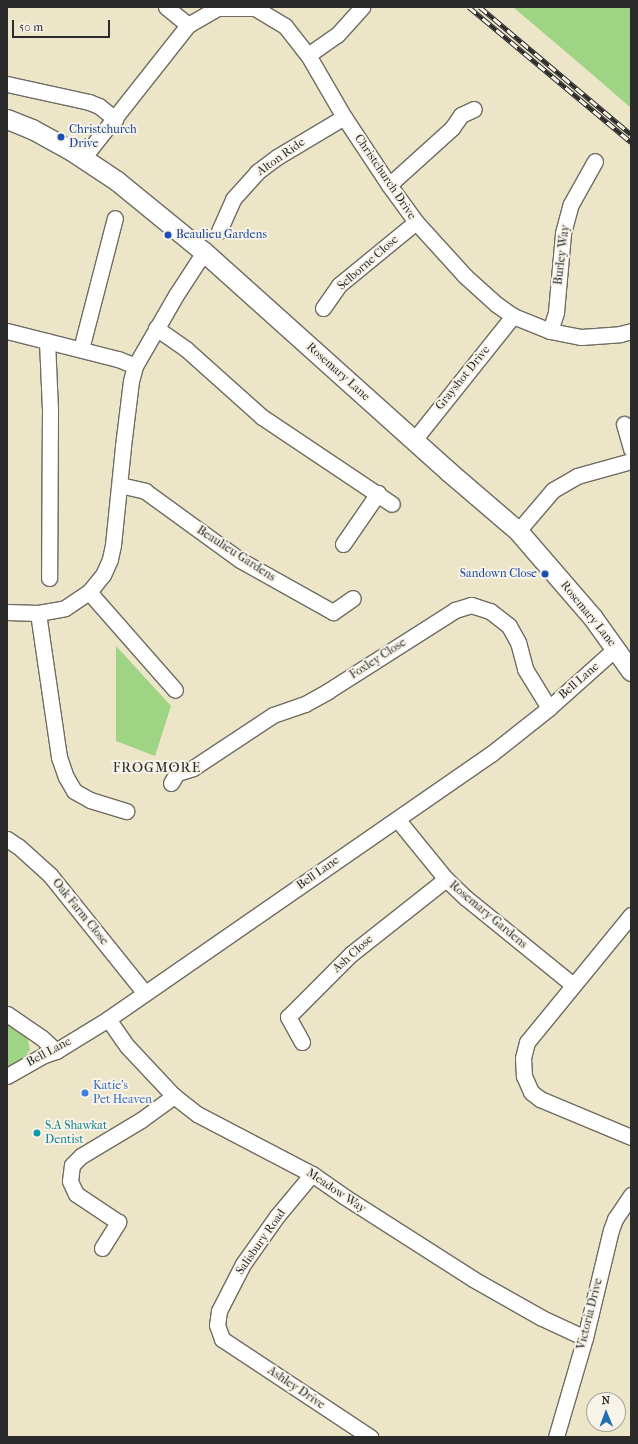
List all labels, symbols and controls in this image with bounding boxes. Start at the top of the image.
scale bar [14,12,112,38]
text: 50 m [19,20,43,34]
place label: Christchurch Drive [69,123,137,151]
marker: Christchurch Drive [56,132,66,142]
street label: Christchurch Drive [351,132,419,222]
street label: Alton Ride [254,135,308,179]
street label: Burley Way [551,224,573,286]
place label: Beaulieu Gardens [176,228,267,242]
marker: Beaulieu Gardens [163,230,173,240]
street label: Selborne Close [335,233,401,293]
street label: Rosemary Lane [303,340,373,404]
street label: Grayshot Drive [433,343,493,413]
street label: Beaulieu Gardens [194,523,278,585]
place label: Sandown Close [460,567,537,581]
marker: Sandown Close [540,569,550,579]
street label: Rosemary Lane [557,578,619,650]
street label: Foxley Close [347,635,409,683]
street label: Bell Lane [556,660,602,702]
district label: FROGMORE [113,760,201,776]
street label: Bell Lane [294,853,342,893]
street label: Oak Farm Close [49,876,111,948]
street label: Rosemary Gardens [446,878,530,952]
street label: Ash Close [330,932,376,976]
street label: Bell Lane [24,1034,74,1070]
place label: Katie's Pet Heaven [93,1079,152,1107]
marker: Katie's Pet Heaven [80,1088,90,1098]
place label: S.A Shawkat Dentist [45,1119,107,1147]
marker: S.A Shawkat Dentist [32,1128,42,1138]
street label: Meadow Way [303,1166,369,1216]
street label: Salisbury Road [233,1206,289,1278]
street label: Victoria Drive [574,1277,606,1351]
street label: Ashley Drive [265,1364,327,1412]
north arrow [586,1392,626,1432]
text: N [601,1394,610,1407]

